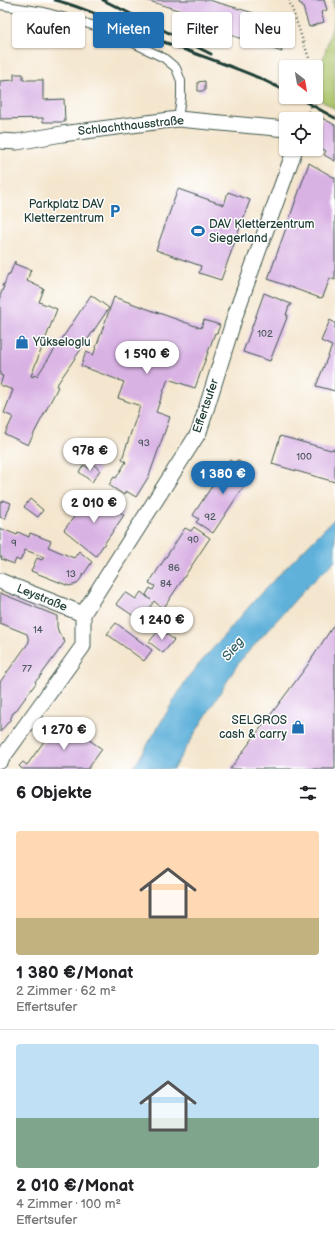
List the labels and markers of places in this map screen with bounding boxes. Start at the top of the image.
place label: Parkplatz DAV Kletterzentrum [24,197,105,226]
parking icon: Parkplatz DAV Kletterzentrum [107,203,123,219]
place label: DAV Kletterzentrum Siegerland [209,217,315,246]
sports icon: DAV Kletterzentrum Siegerland [190,223,206,239]
shop icon: Yükseloglu [14,334,30,350]
place label: Yükseloglu [32,335,91,350]
pin: 1 590 € [110,341,184,375]
pin: 978 € [62,438,118,472]
pin: 1 380 € [186,461,260,495]
pin: 2 010 € [57,490,131,524]
pin: 1 240 € [125,607,199,641]
place label: SELGROS cash & carry [219,713,288,742]
pin: 1 270 € [27,717,101,751]
shop icon: SELGROS cash & carry [290,719,306,735]

